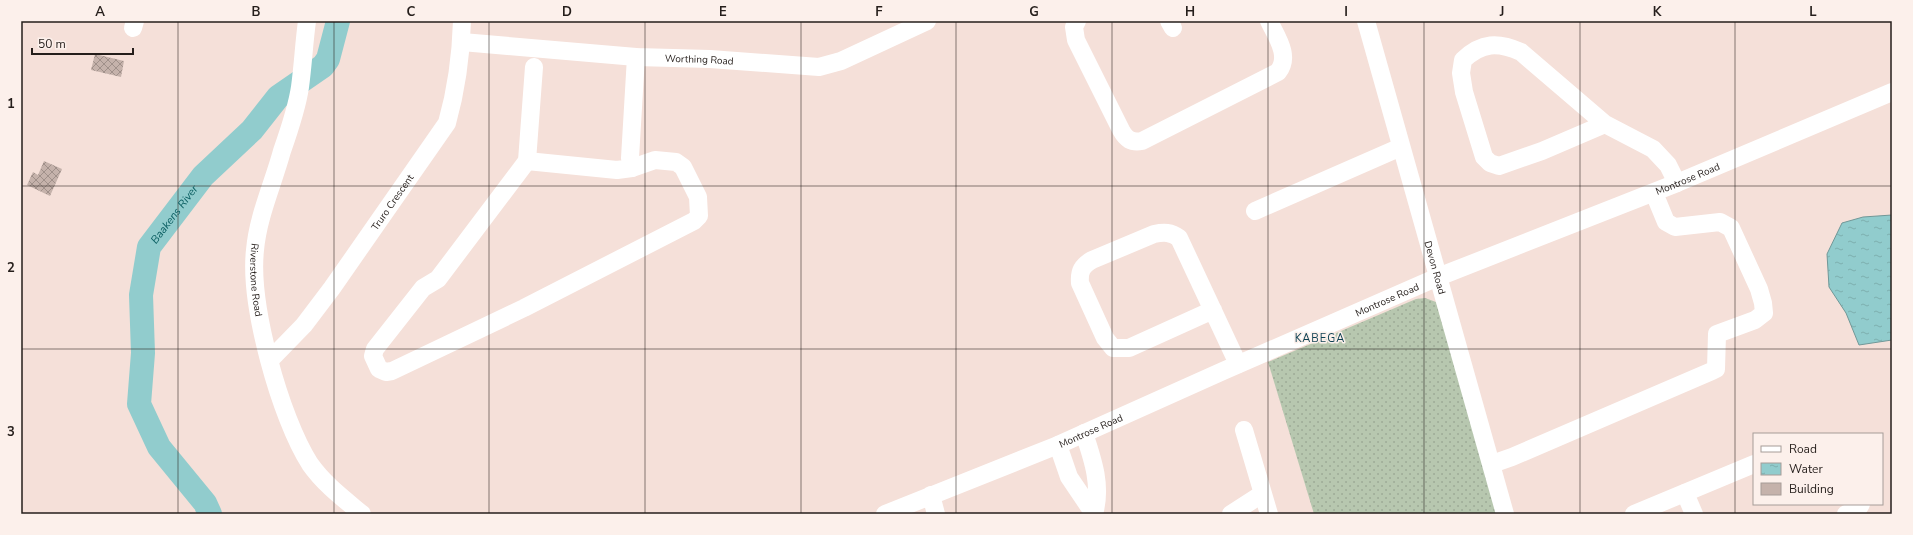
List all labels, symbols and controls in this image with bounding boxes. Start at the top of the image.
text: A [95,3,105,21]
text: B [252,3,261,21]
text: C [407,3,416,21]
text: D [562,3,572,21]
text: E [719,3,727,21]
text: F [875,3,883,21]
text: G [1029,3,1039,21]
text: H [1185,3,1195,21]
text: I [1344,3,1348,21]
text: J [1499,3,1504,21]
text: K [1653,3,1662,21]
text: L [1809,3,1817,21]
scale bar [32,30,133,56]
text: 50 m [38,36,66,52]
street label: Worthing Road [665,52,734,69]
text: 1 [7,95,15,113]
street label: Montrose Road [1654,160,1722,199]
street label: Truro Crescent [368,171,418,234]
water label: Baakens River [147,181,202,247]
street label: Devon Road [1420,239,1449,296]
street label: Riverstone Road [246,243,265,318]
text: 2 [7,259,15,277]
street label: Montrose Road [1353,280,1422,320]
district label: KABEGA [1295,331,1345,346]
street label: Montrose Road [1057,411,1125,452]
text: 3 [7,423,15,441]
legend [1753,433,1883,505]
text: Road [1789,441,1817,457]
text: Water [1789,461,1823,477]
text: Building [1789,481,1834,497]

